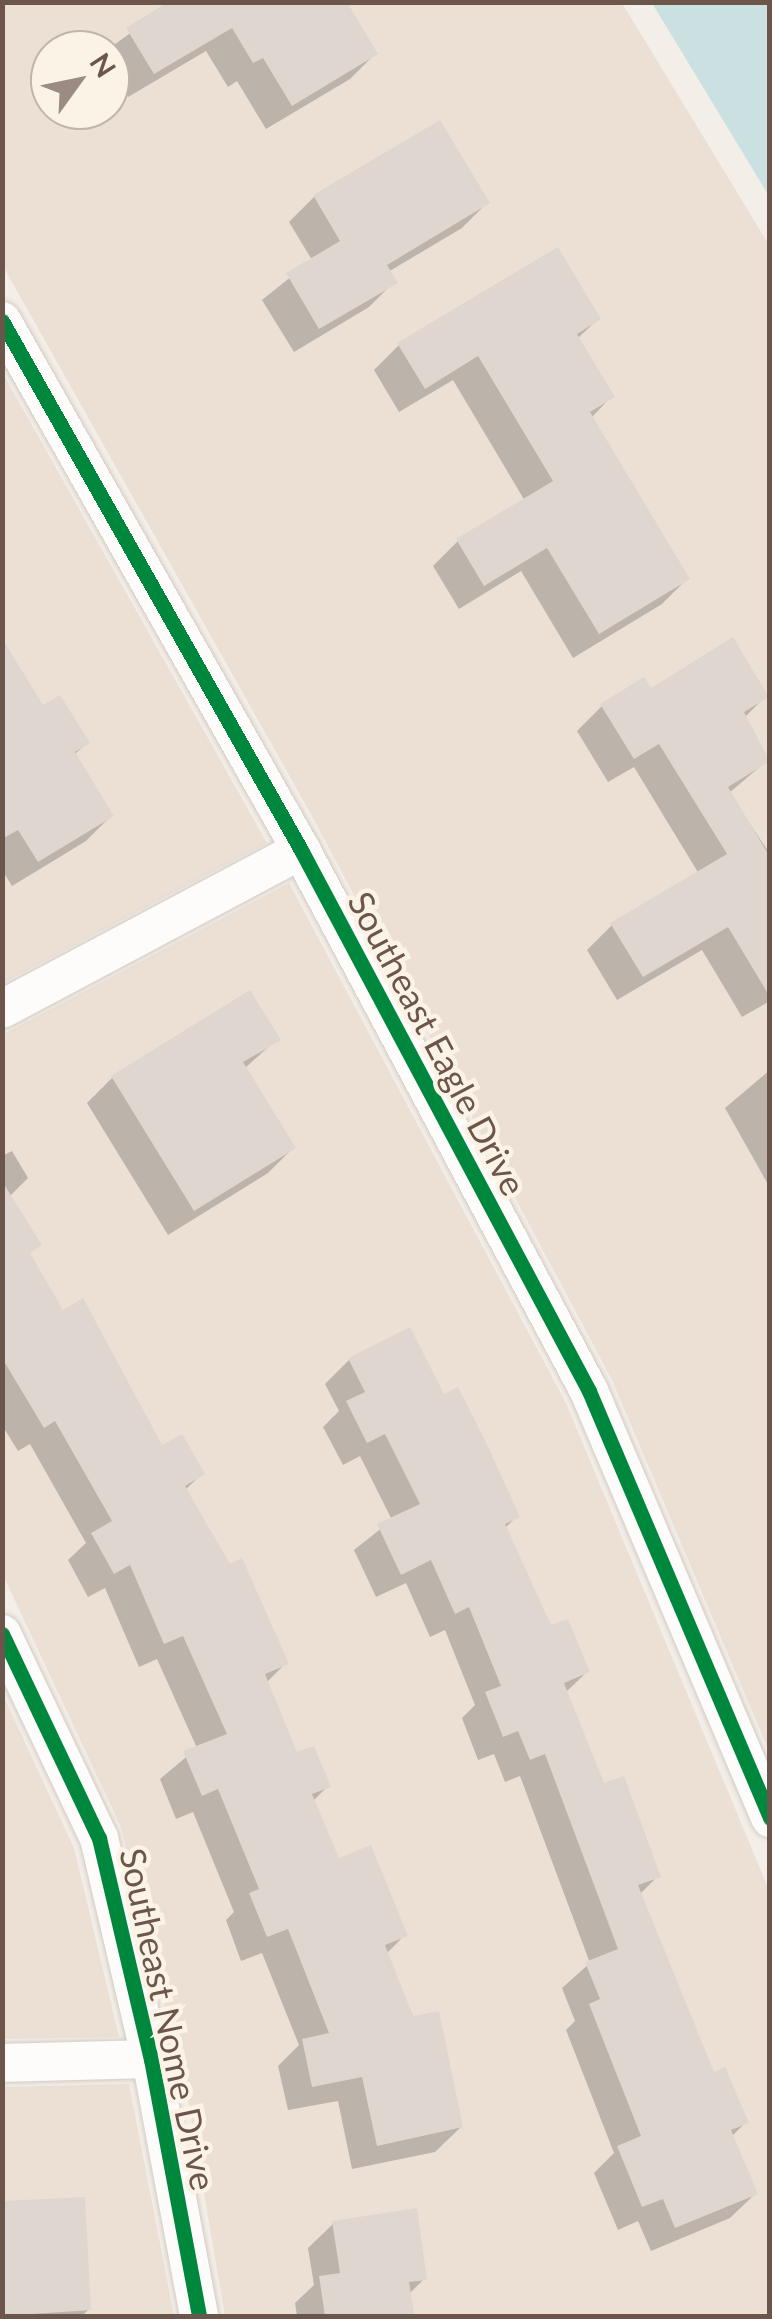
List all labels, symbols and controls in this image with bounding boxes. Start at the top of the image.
north arrow [30,30,130,130]
text: N [83,46,124,83]
street label: Southeast Eagle Drive [340,884,536,1202]
street label: Southeast Nome Drive [112,1844,226,2194]

